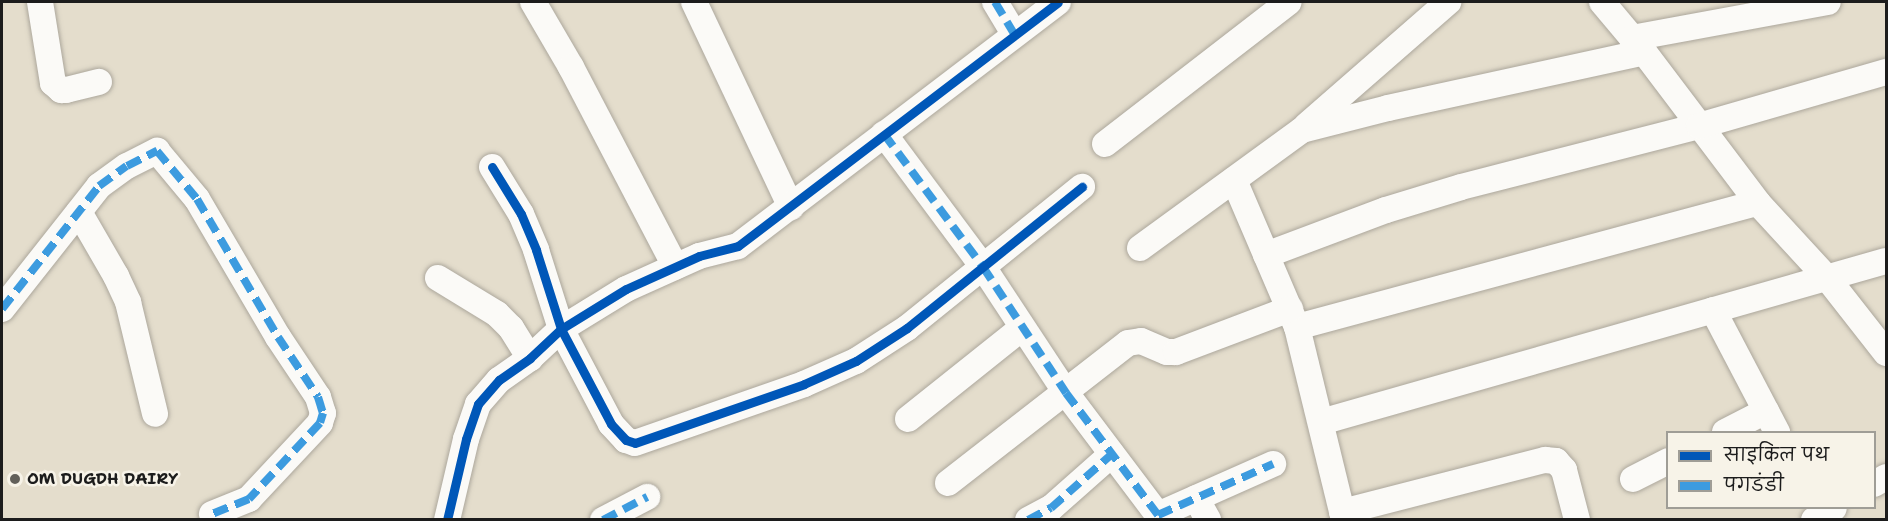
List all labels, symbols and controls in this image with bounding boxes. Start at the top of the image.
legend [1666,431,1876,509]
text: साइकिल पथ [1724,443,1829,467]
place label: OM DUGDH DAIRY [27,469,178,489]
marker: OM DUGDH DAIRY [8,472,22,486]
text: पगडंडी [1724,473,1784,497]

